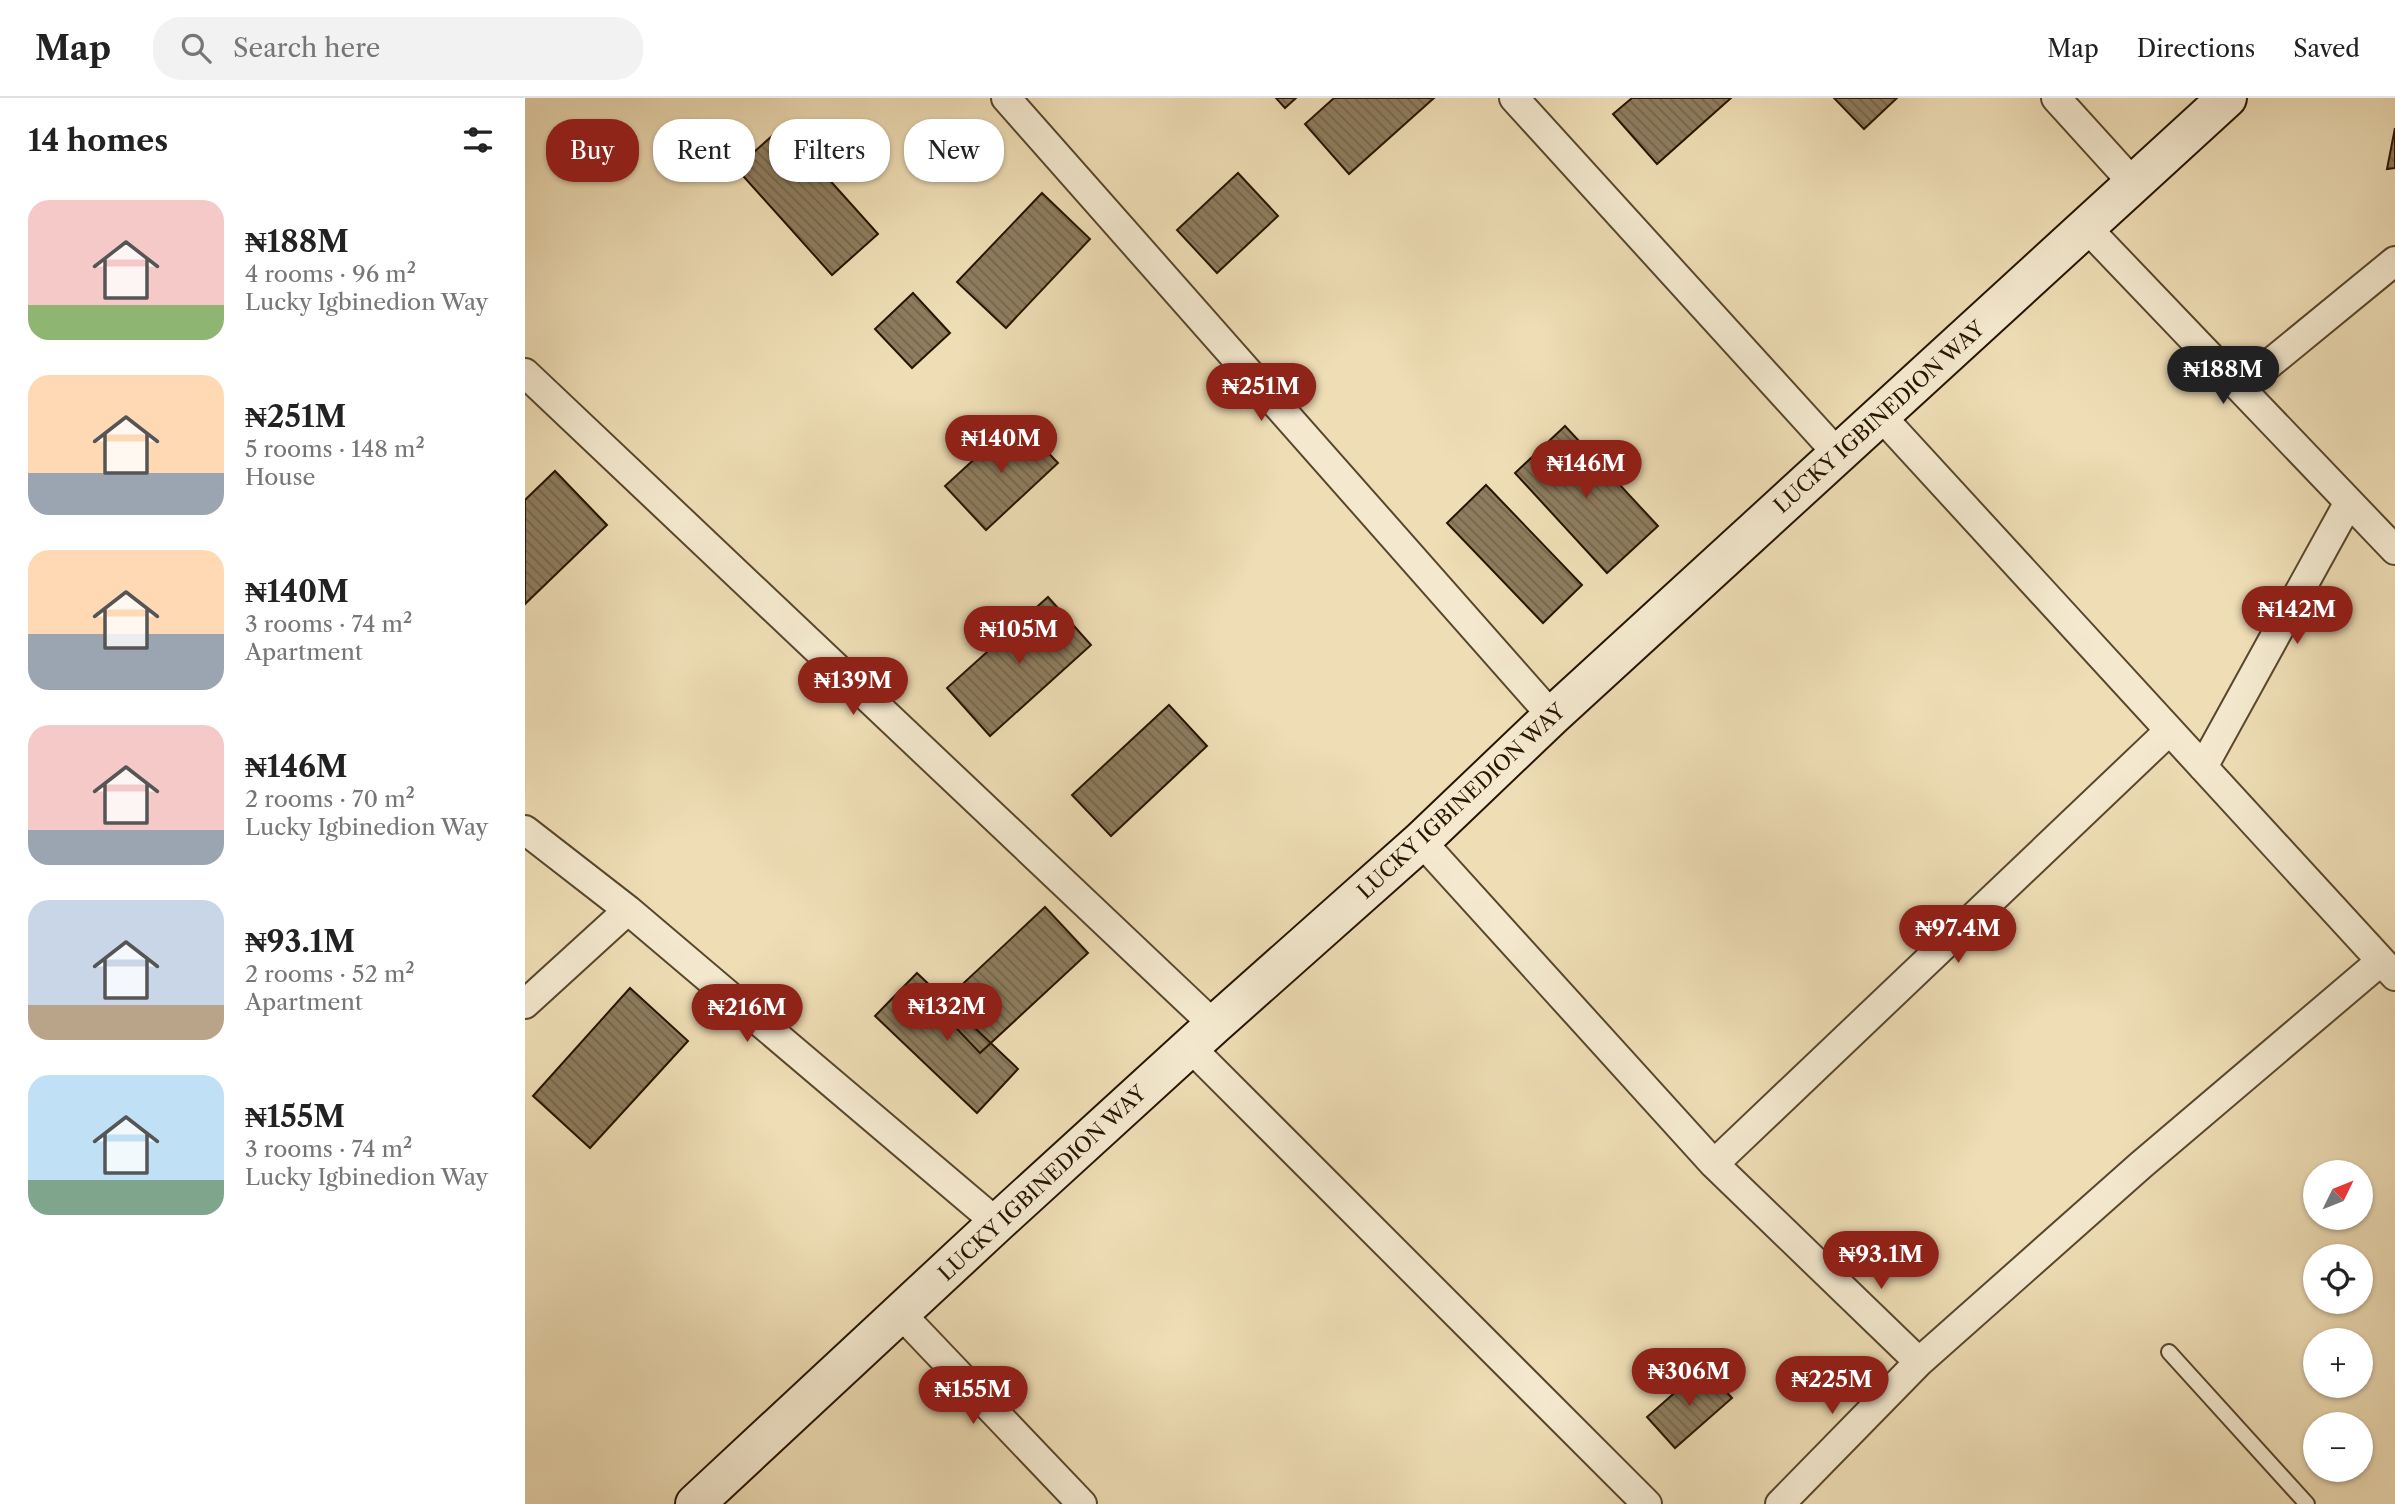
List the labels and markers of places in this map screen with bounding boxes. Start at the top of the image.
pin: ₦188M [2174,346,2272,406]
pin: ₦251M [1212,364,1310,423]
pin: ₦140M [952,416,1050,475]
pin: ₦146M [1537,440,1635,500]
pin: ₦142M [2248,587,2346,646]
pin: ₦105M [970,606,1068,666]
pin: ₦139M [804,658,902,717]
pin: ₦97.4M [1901,906,2015,965]
pin: ₦216M [698,984,796,1044]
pin: ₦132M [898,984,996,1043]
pin: ₦93.1M [1824,1232,1938,1291]
pin: ₦306M [1640,1348,1738,1408]
pin: ₦225M [1783,1356,1881,1416]
pin: ₦155M [924,1366,1022,1426]

